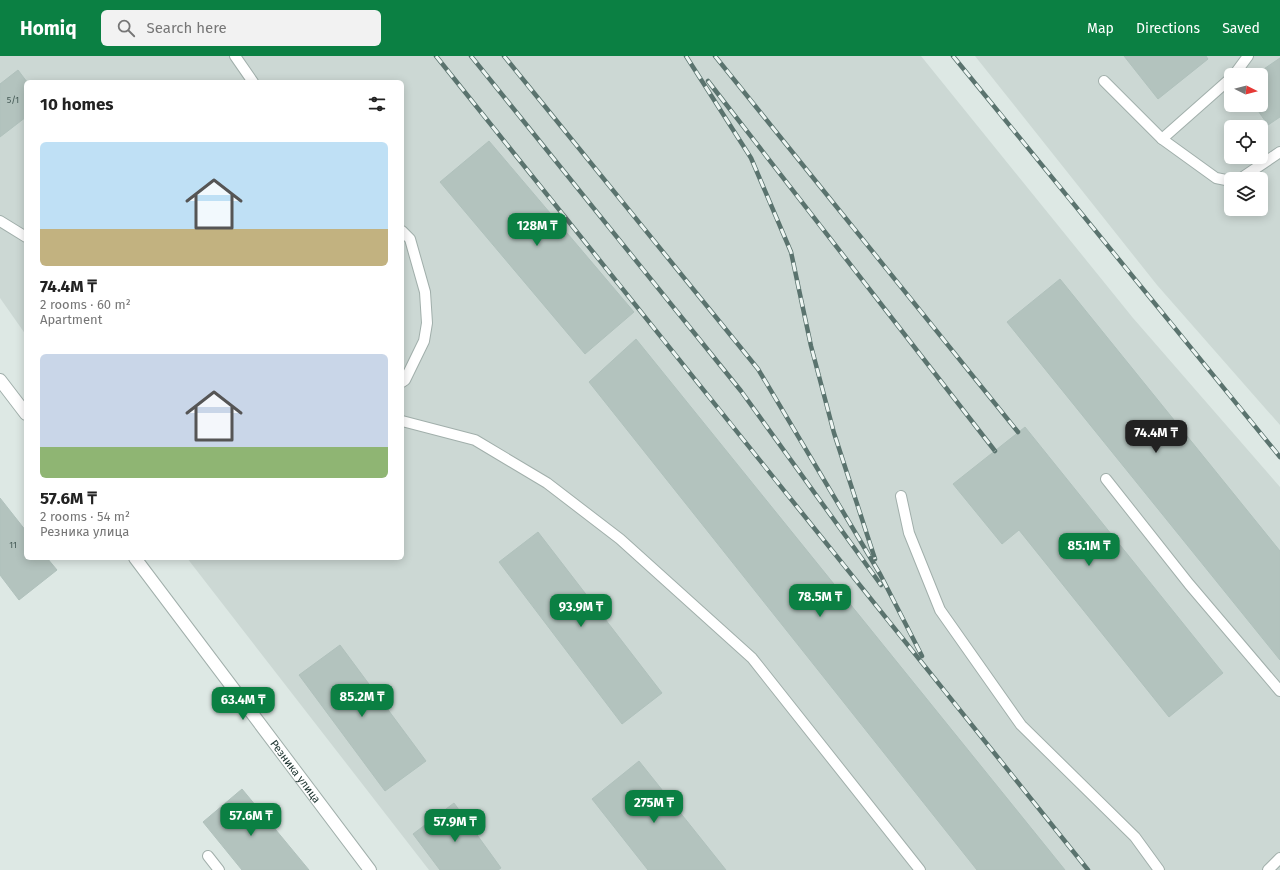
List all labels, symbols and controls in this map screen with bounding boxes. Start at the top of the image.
search box [101,10,381,46]
text: Homiq [20,17,77,40]
icon: search [115,17,137,39]
text: Search here [147,19,227,37]
text: Map [1087,20,1114,37]
text: Directions [1136,20,1200,37]
text: Saved [1222,20,1260,37]
north arrow [1224,68,1268,112]
map controls [1224,68,1268,216]
icon: filters [366,93,388,115]
text: 10 homes [40,94,114,115]
house number: 5/1 [7,95,19,105]
button: locate [1224,120,1268,164]
icon: home [178,168,250,240]
button: layers [1224,172,1268,216]
pin: 128M ₸ [504,213,570,247]
text: 128M ₸ [517,218,557,233]
text: 74.4M ₸ [40,276,97,297]
text: 2 rooms · 60 m² [40,297,131,312]
text: Apartment [40,312,102,327]
icon: home [178,380,250,452]
pin: 74.4M ₸ [1119,420,1193,454]
text: 74.4M ₸ [1134,425,1178,440]
text: 57.6M ₸ [40,488,97,509]
text: 2 rooms · 54 m² [40,509,130,524]
text: Резника улица [40,524,129,539]
pin: 85.1M ₸ [1052,533,1126,567]
text: 85.1M ₸ [1068,538,1110,553]
house number: 11 [9,540,17,550]
pin: 78.5M ₸ [783,584,857,618]
text: 78.5M ₸ [798,589,842,604]
pin: 93.9M ₸ [544,594,618,628]
text: 93.9M ₸ [559,599,603,614]
pin: 85.2M ₸ [325,684,399,718]
pin: 63.4M ₸ [206,687,280,721]
text: 85.2M ₸ [340,689,384,704]
text: 63.4M ₸ [221,692,265,707]
street label: Резника улица [267,737,323,806]
pin: 275M ₸ [621,790,687,824]
text: 275M ₸ [634,795,674,810]
pin: 57.6M ₸ [214,803,288,837]
text: 57.6M ₸ [229,808,273,823]
pin: 57.9M ₸ [418,809,492,843]
text: 57.9M ₸ [433,814,477,829]

